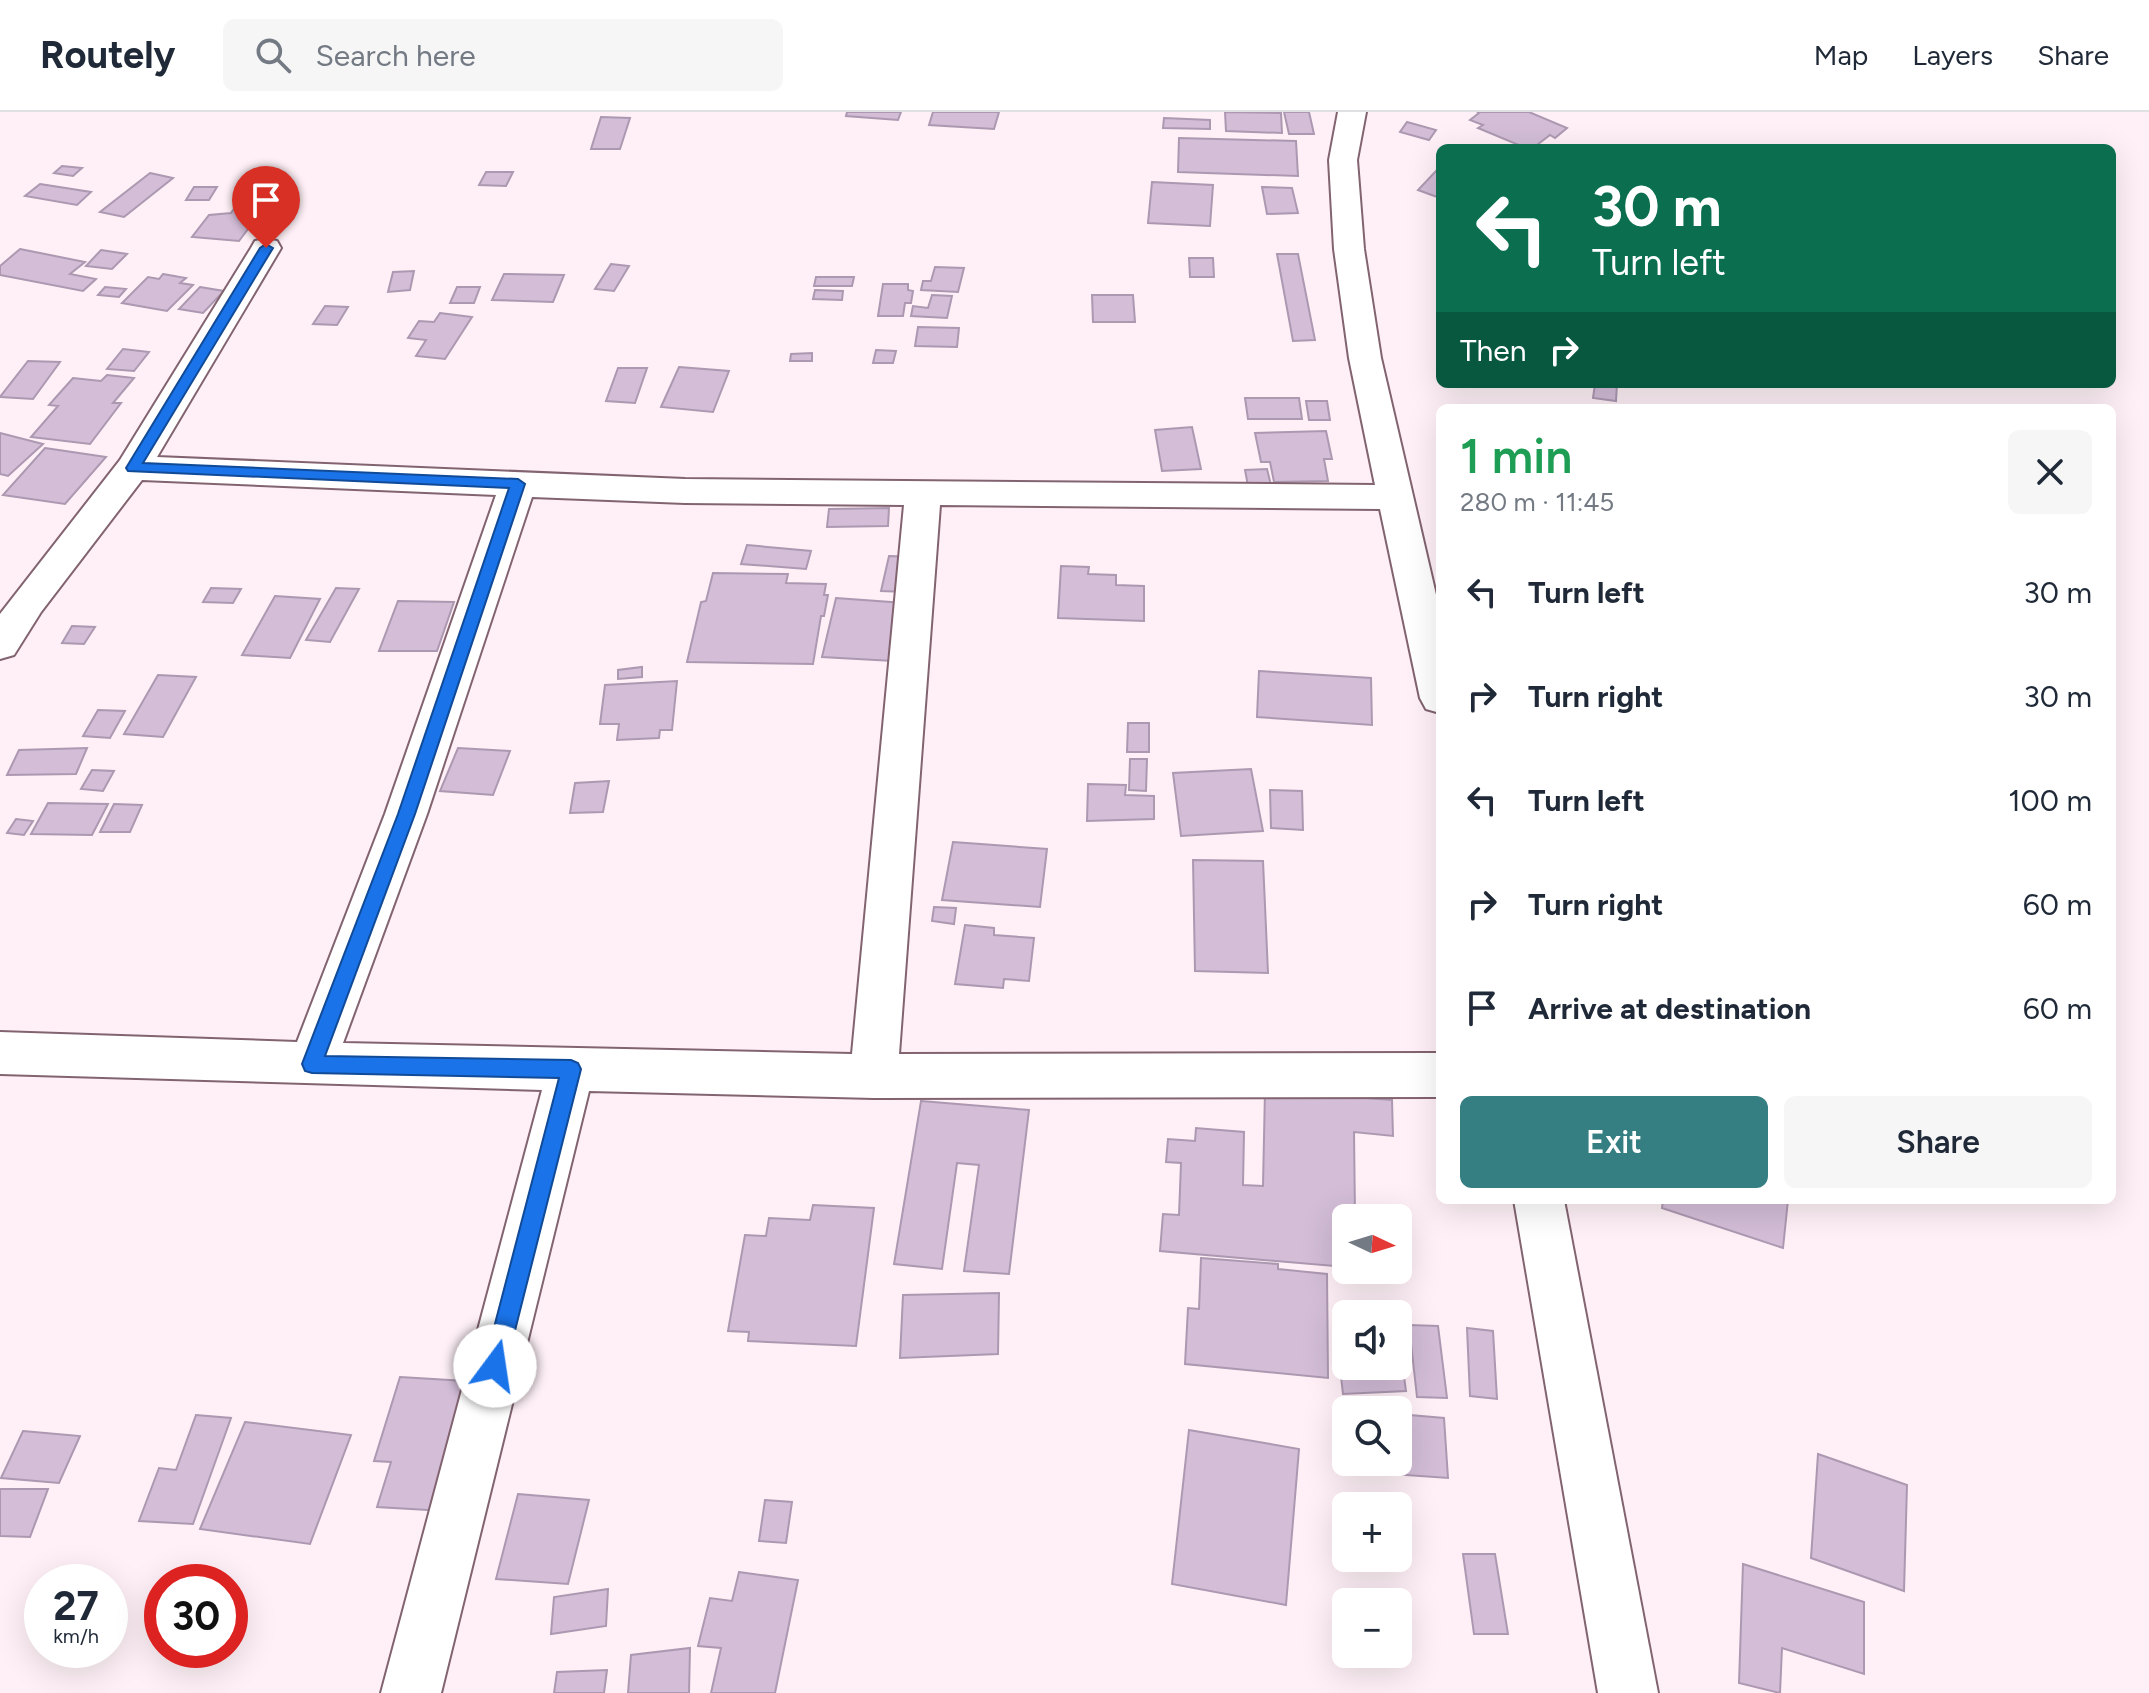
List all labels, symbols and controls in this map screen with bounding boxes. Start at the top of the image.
search box [223,19,783,91]
text: Routely [40,32,175,78]
icon: search [251,33,295,77]
text: Search here [315,37,476,74]
text: Map [1814,38,1868,72]
text: Layers [1912,38,1993,72]
text: Share [2037,38,2109,72]
pin [232,166,300,248]
text: 30 m [1592,173,1722,240]
icon: left [1460,176,1564,280]
icon: arrive [244,178,288,222]
text: Turn left [1592,241,1726,284]
icon: right [1542,328,1586,372]
text: Then [1460,332,1526,369]
text: 1 min [1460,427,1572,485]
button: close [2008,430,2092,514]
text: 280 m · 11:45 [1460,486,1614,518]
icon: left [1460,570,1504,614]
text: Turn left [1528,574,1645,611]
text: 30 m [2024,574,2092,611]
icon: right [1460,674,1504,718]
text: Turn right [1528,678,1663,715]
text: 30 m [2024,678,2092,715]
icon: left [1460,778,1504,822]
text: Turn left [1528,782,1645,819]
text: 100 m [2008,782,2092,819]
icon: right [1460,882,1504,926]
text: Turn right [1528,886,1663,923]
text: 60 m [2023,886,2092,923]
icon: arrive [1460,986,1504,1030]
text: Arrive at destination [1528,990,1811,1027]
text: 60 m [2023,990,2092,1027]
button: Exit [1460,1096,1768,1188]
button: Share [1784,1096,2092,1188]
north arrow [1332,1204,1412,1284]
map controls [1332,1204,1412,1668]
button: sound [1332,1300,1412,1380]
position arrow [453,1324,537,1408]
button: search [1332,1396,1412,1476]
button: + [1332,1492,1412,1572]
speed limit sign: 30 [144,1564,248,1668]
text: 27 [53,1582,99,1630]
button: − [1332,1588,1412,1668]
text: km/h [53,1624,99,1648]

